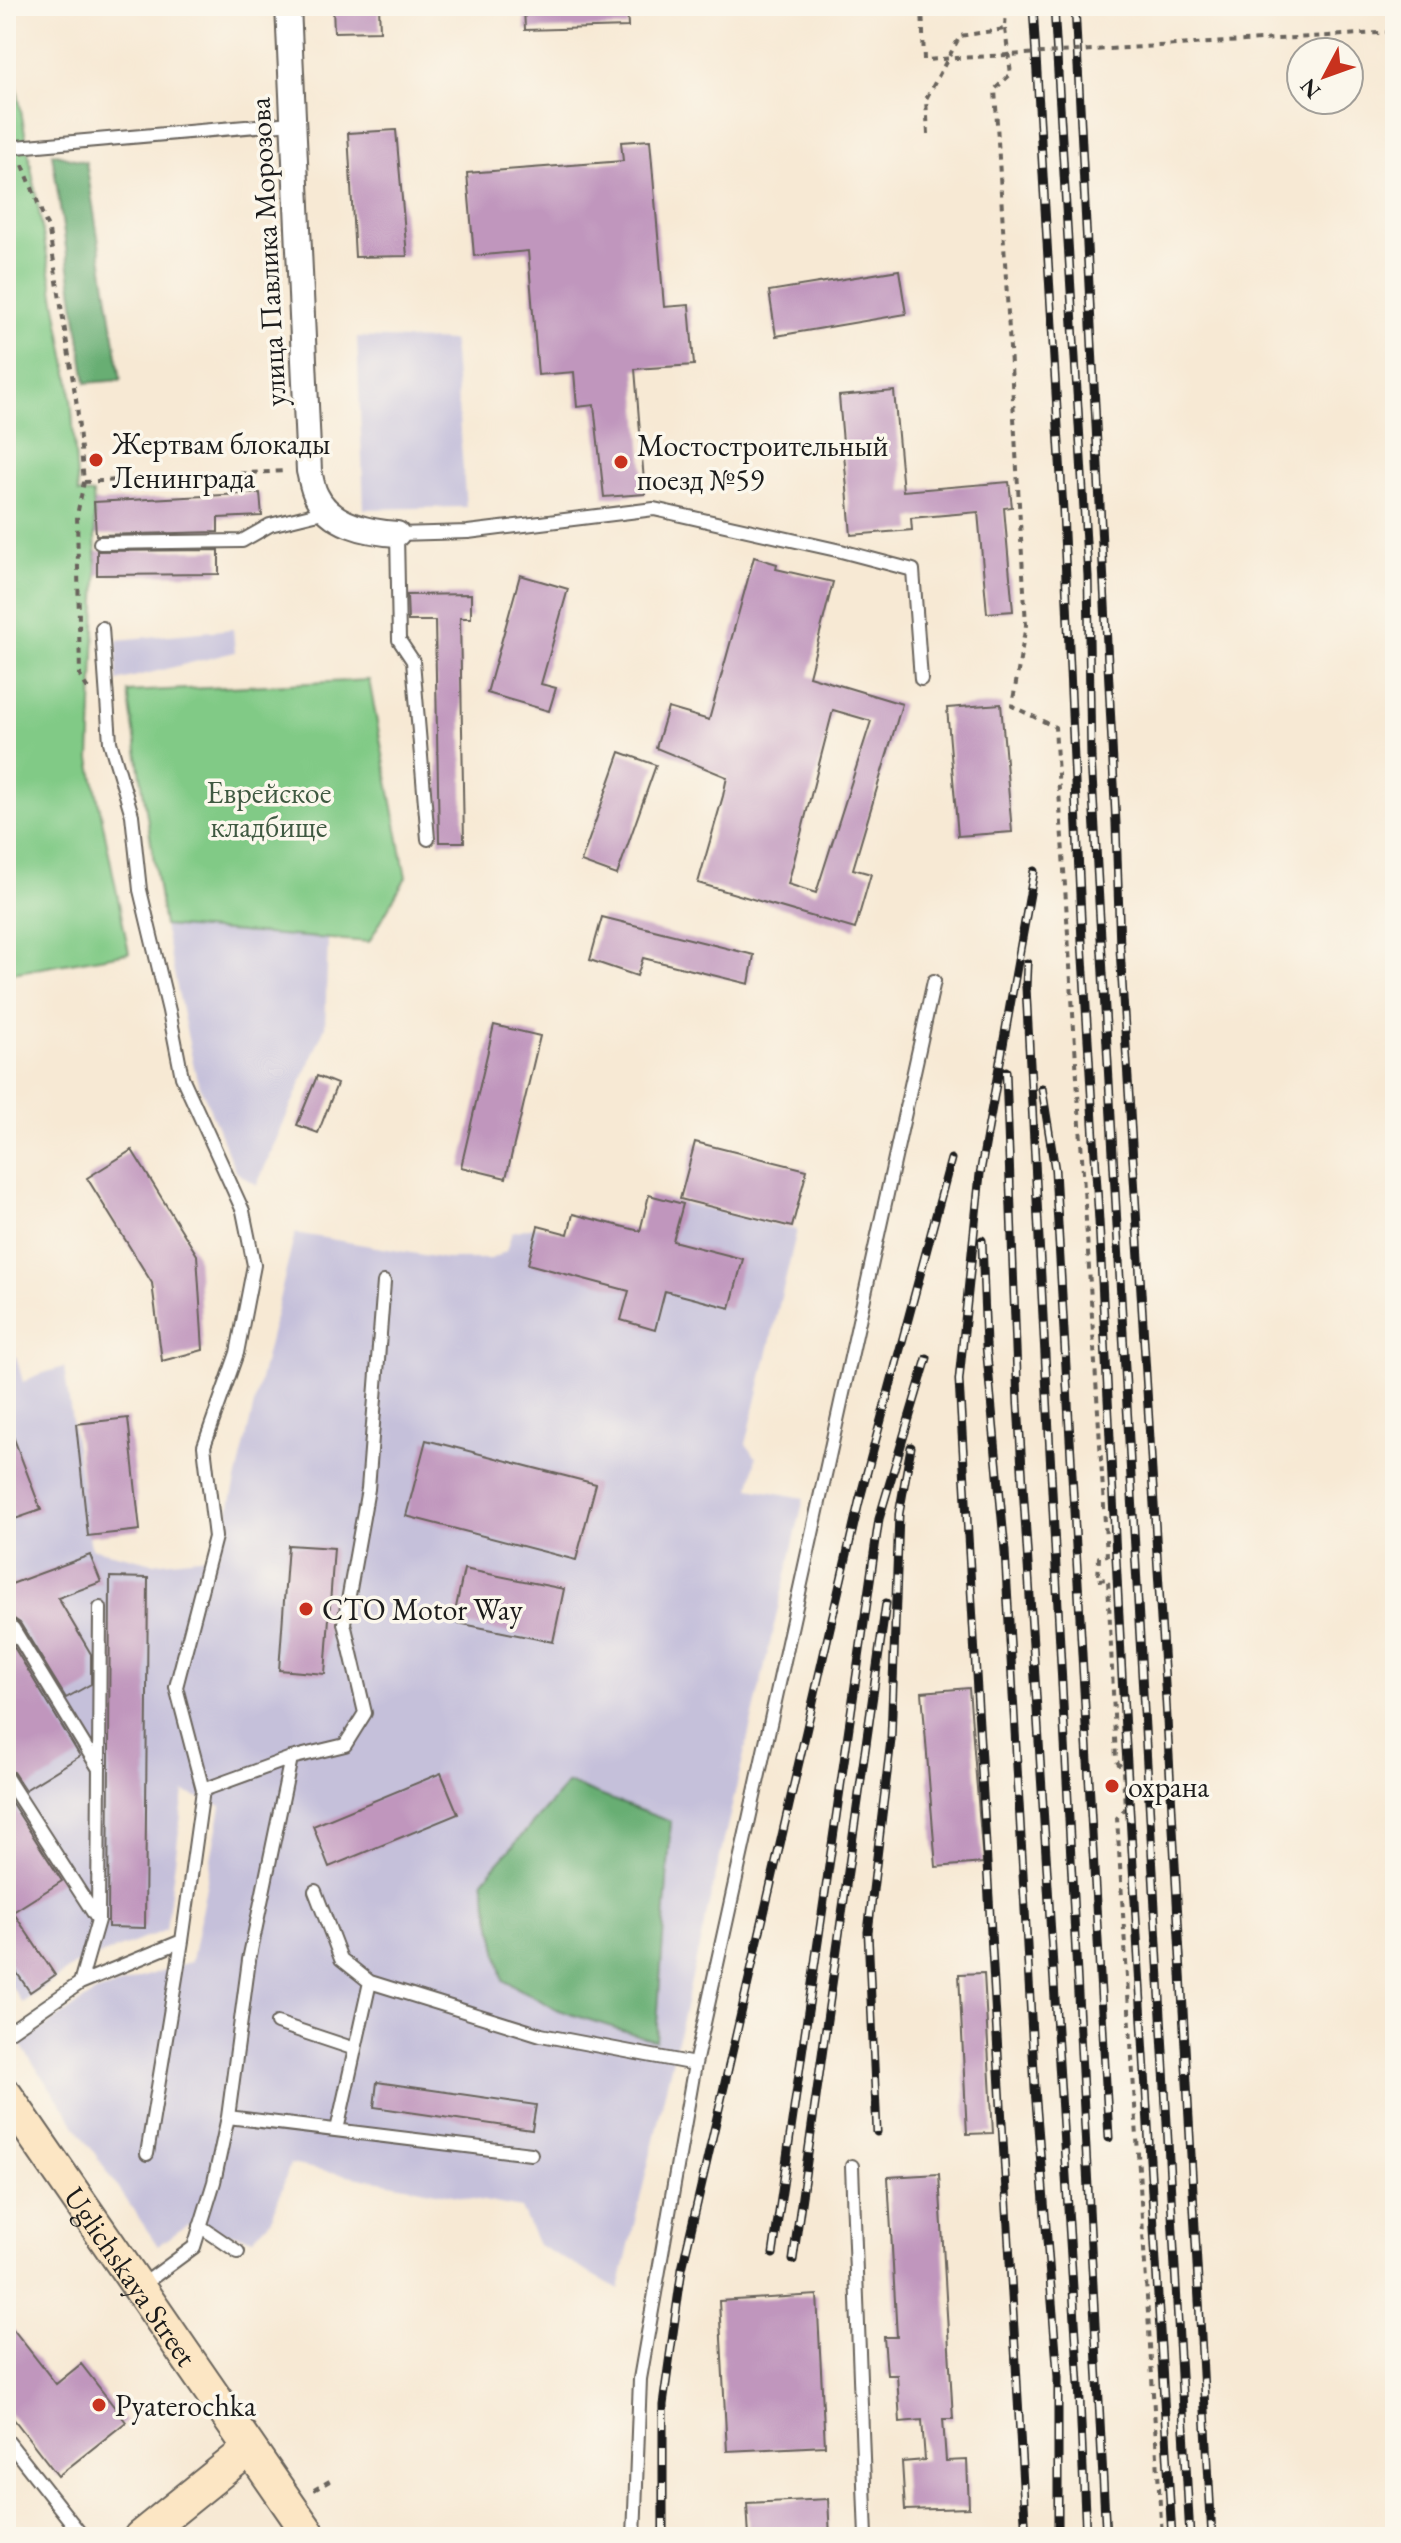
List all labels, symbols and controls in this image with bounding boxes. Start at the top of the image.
north arrow [1285,36,1365,116]
text: N [1293,72,1327,105]
street label: улица Павлика Морозова [239,96,295,408]
place label: Жертвам блокады Ленинграда [111,424,330,497]
place label: Мостостроительный поезд №59 [637,426,888,499]
marker: Жертвам блокады Ленинграда [87,451,105,469]
marker: Мостостроительный поезд №59 [612,453,630,471]
park label: Еврейское кладбище [207,773,331,846]
place label: СТО Motor Way [322,1590,523,1629]
marker: СТО Motor Way [297,1600,315,1618]
place label: охрана [1128,1767,1209,1806]
marker: охрана [1103,1777,1121,1795]
street label: Uglichskaya Street [55,2179,207,2374]
place label: Pyaterochka [115,2386,256,2425]
marker: Pyaterochka [90,2396,108,2414]

